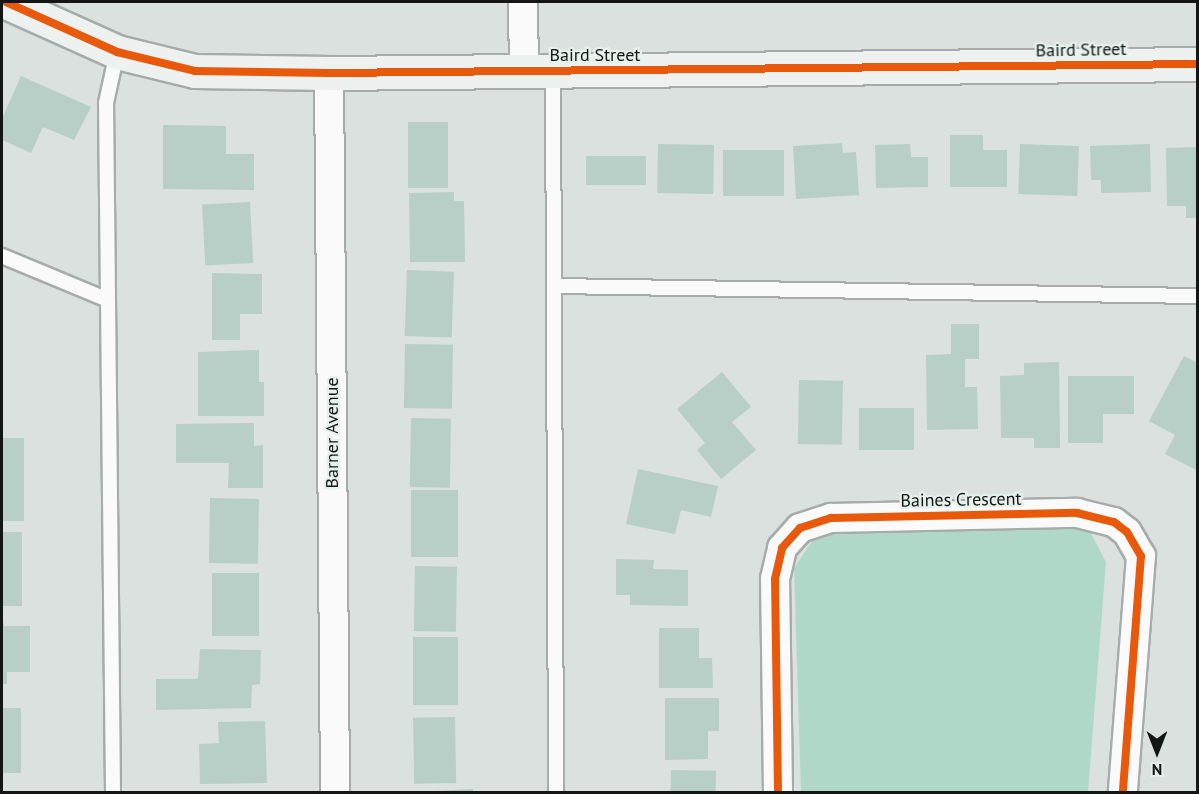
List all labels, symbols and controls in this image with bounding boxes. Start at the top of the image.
street label: Baird Street [1035,38,1127,62]
street label: Baird Street [550,44,640,66]
street label: Barner Avenue [321,377,343,489]
street label: Baines Crescent [900,488,1022,512]
north arrow [1127,722,1187,782]
text: N [1152,760,1162,780]

